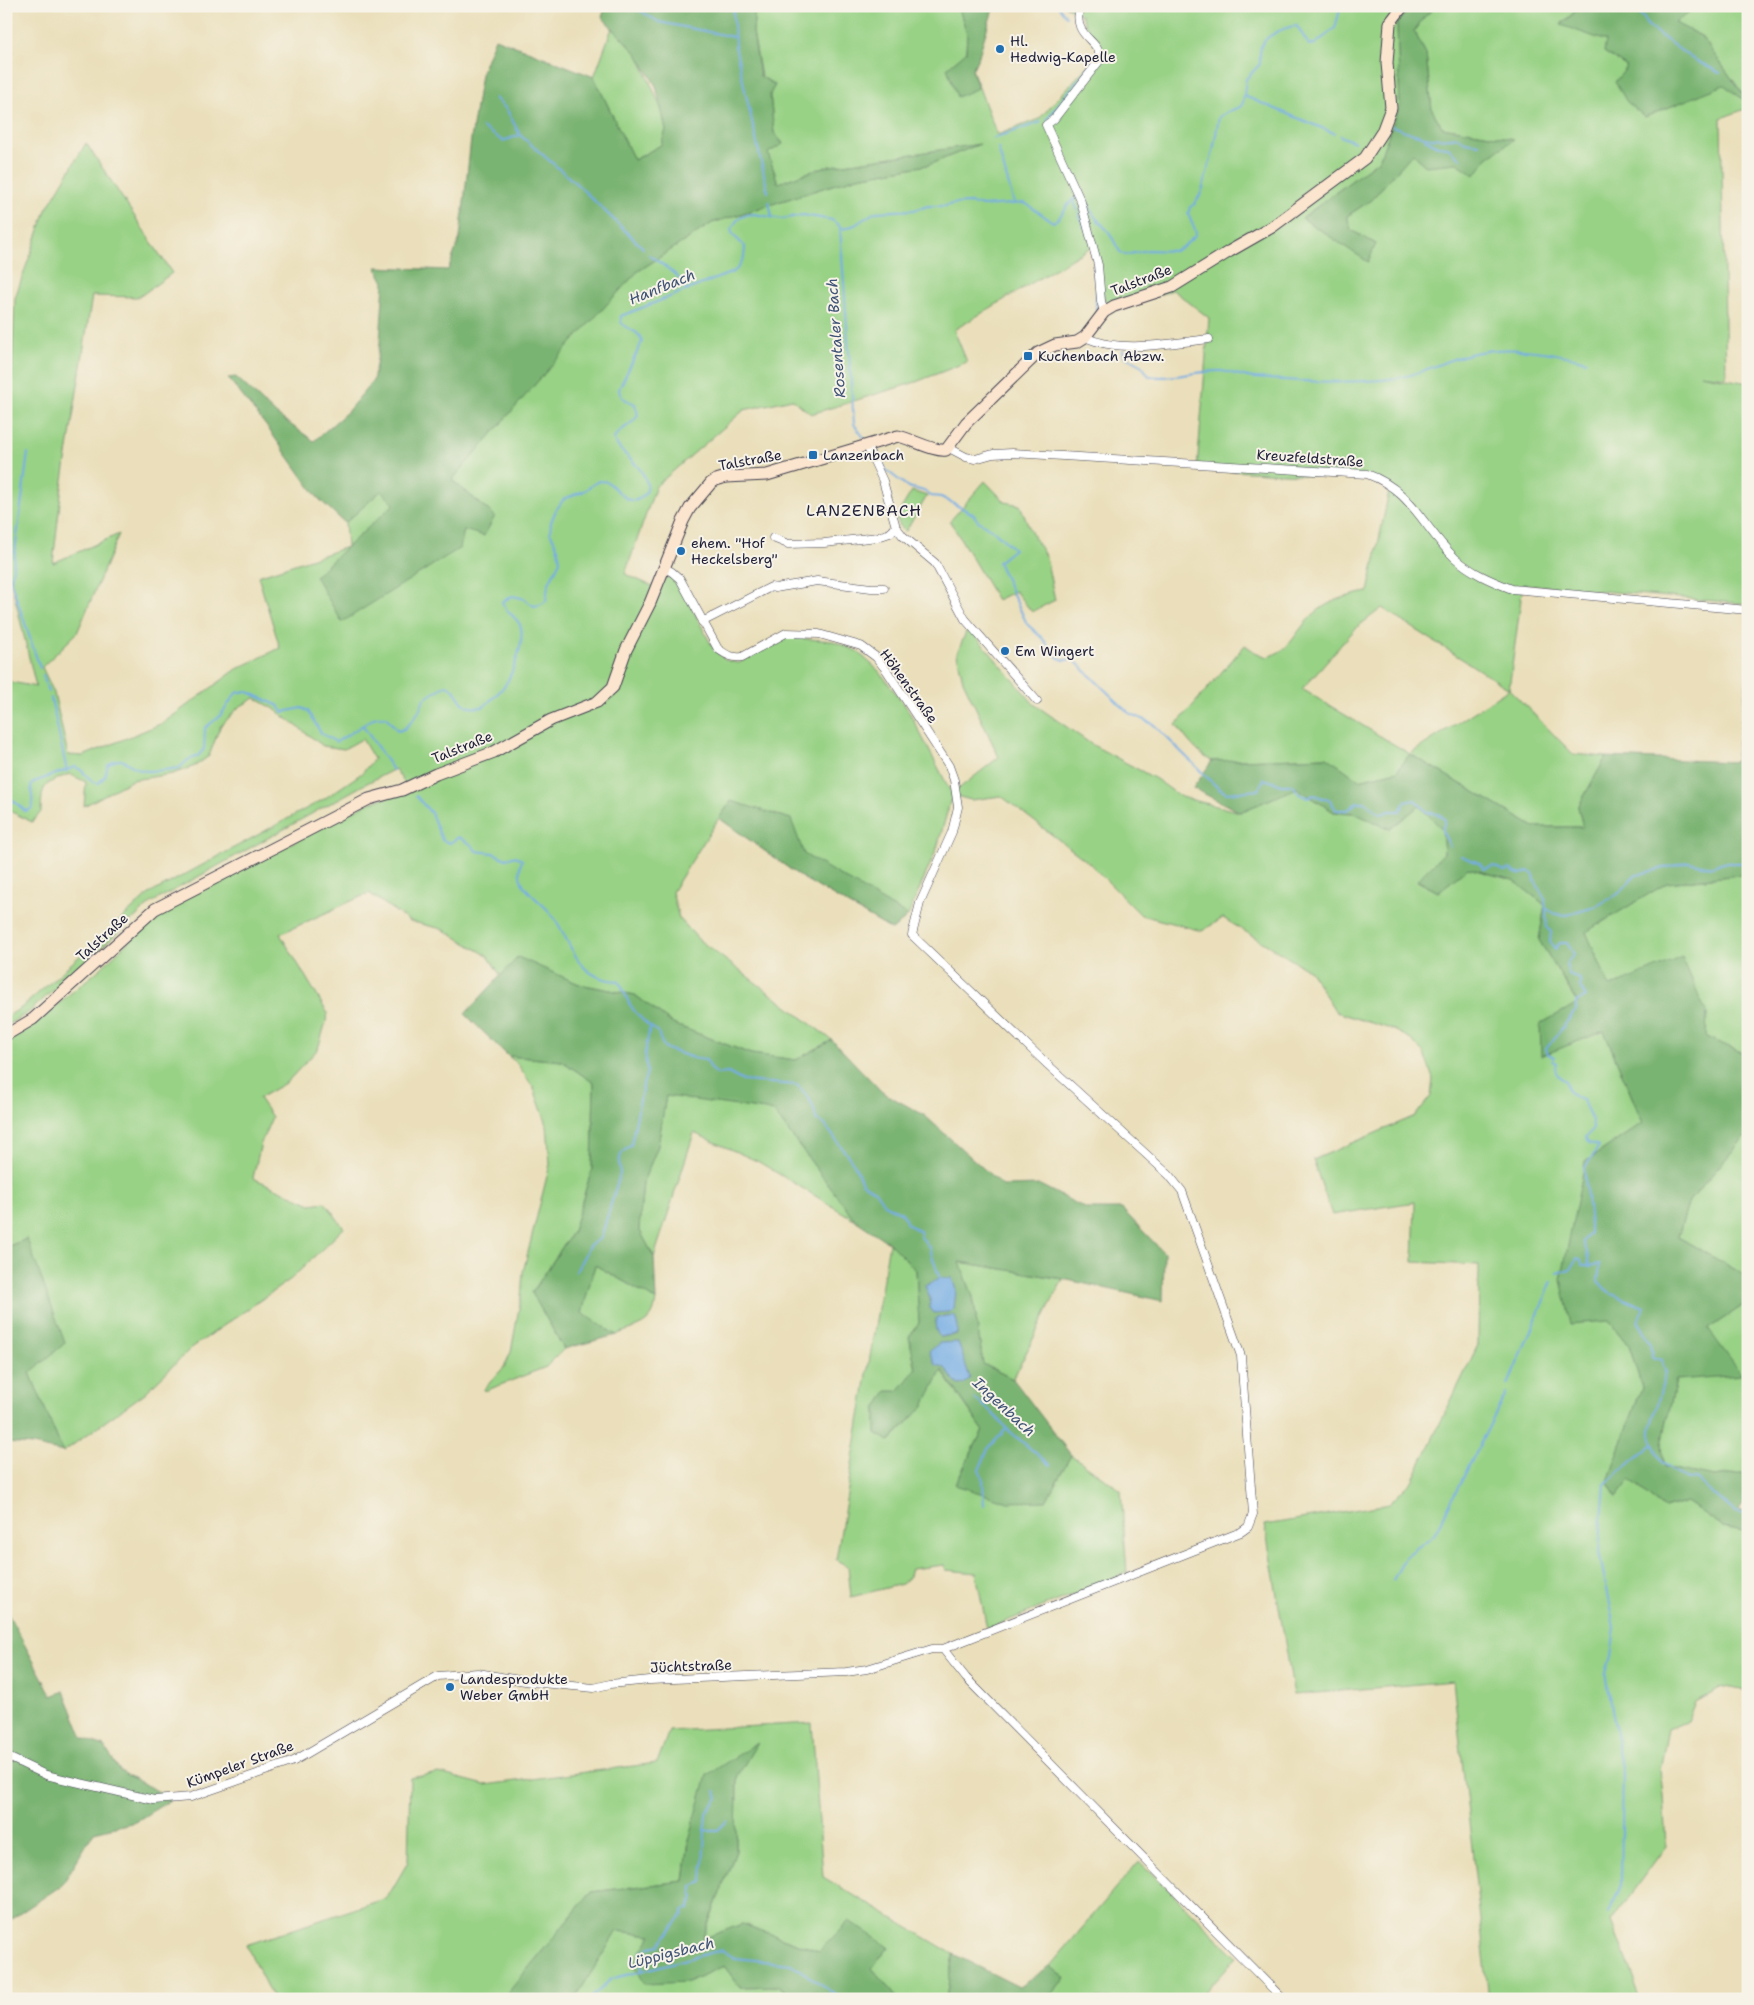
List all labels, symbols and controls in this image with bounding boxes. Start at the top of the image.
place label: Hl. Hedwig-Kapelle [1010,32,1116,66]
marker: Hl. Hedwig-Kapelle [994,43,1006,55]
street label: Talstraße [1108,260,1174,300]
water label: Hanfbach [626,265,698,309]
water label: Rosentaler Bach [822,278,850,398]
place label: Kuchenbach Abzw. [1038,347,1164,365]
marker: Kuchenbach Abzw. [1022,350,1034,362]
street label: Kreuzfeldstraße [1256,445,1364,471]
street label: Talstraße [717,446,783,474]
place label: Lanzenbach [823,446,904,464]
marker: Lanzenbach [807,449,819,461]
district label: LANZENBACH [806,500,922,521]
place label: ehem. "Hof Heckelsberg" [691,534,778,568]
marker: ehem. "Hof Heckelsberg" [675,545,687,557]
place label: Em Wingert [1015,642,1094,660]
street label: Höhenstraße [876,645,942,727]
marker: Em Wingert [999,645,1011,657]
street label: Talstraße [429,727,495,767]
street label: Talstraße [72,909,132,965]
water label: Ingenbach [968,1372,1040,1441]
street label: Jüchtstraße [650,1656,732,1676]
place label: Landesprodukte Weber GmbH [460,1670,568,1704]
marker: Landesprodukte Weber GmbH [444,1681,456,1693]
street label: Kümpeler Straße [184,1736,296,1792]
water label: Lüppigsbach [626,1933,716,1973]

